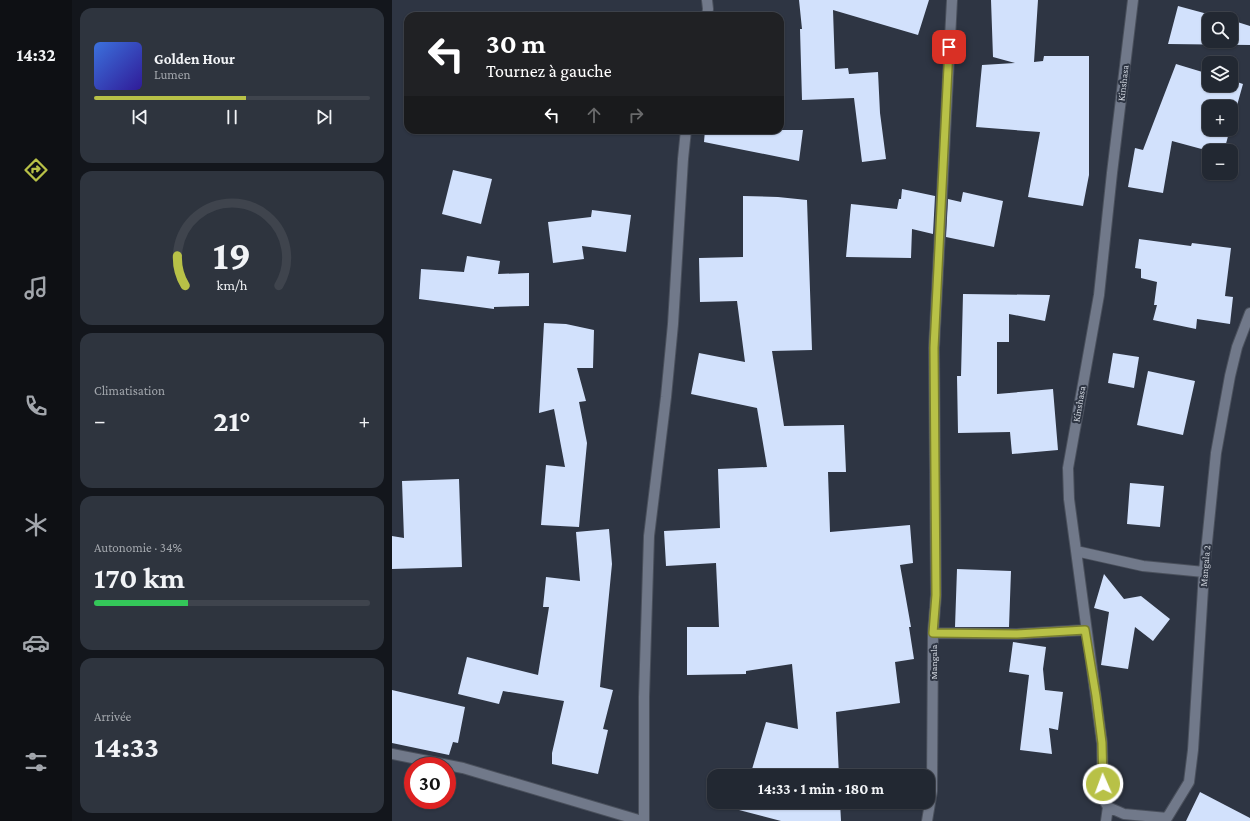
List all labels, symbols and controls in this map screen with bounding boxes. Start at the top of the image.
map controls [1202,12,1238,180]
button: search [1202,12,1238,48]
icon: left [420,28,472,80]
text: 30 m [486,28,546,59]
pin [932,30,966,64]
icon: arrive [938,36,960,58]
text: 14:32 [16,45,56,65]
text: Golden Hour [154,51,235,67]
button: layers [1202,56,1238,92]
text: Tournez à gauche [486,61,612,81]
street label: Kinshasa [1115,64,1131,102]
text: Lumen [154,67,190,82]
button: + [1202,100,1238,136]
icon: left [541,104,563,126]
icon: ahead [583,104,605,126]
icon: right [625,104,647,126]
icon: previous [129,106,151,128]
icon: pause [221,106,243,128]
icon: next [313,106,335,128]
button: − [1202,144,1238,180]
icon: directions [22,156,50,184]
text: 19 [213,232,251,278]
icon: music [22,274,50,302]
text: km/h [217,276,248,292]
text: Climatisation [94,383,165,398]
street label: Kinshasa [1070,385,1088,423]
icon: phone [22,392,50,420]
text: 21° [213,404,251,437]
text: − [94,408,106,433]
text: + [358,408,370,433]
icon: climate [22,511,50,539]
text: Autonomie · 34% [94,540,182,555]
street label: Mangala 2 [1198,545,1212,587]
text: 170 km [94,561,185,594]
icon: car [22,629,50,657]
street label: Mangala [928,644,939,679]
text: Arrivée [94,709,131,724]
text: 14:33 [94,730,159,763]
icon: filters [22,748,50,776]
speed limit sign: 30 [404,757,456,809]
position arrow [1082,763,1124,805]
text: 14:33 · 1 min · 180 m [758,781,884,797]

